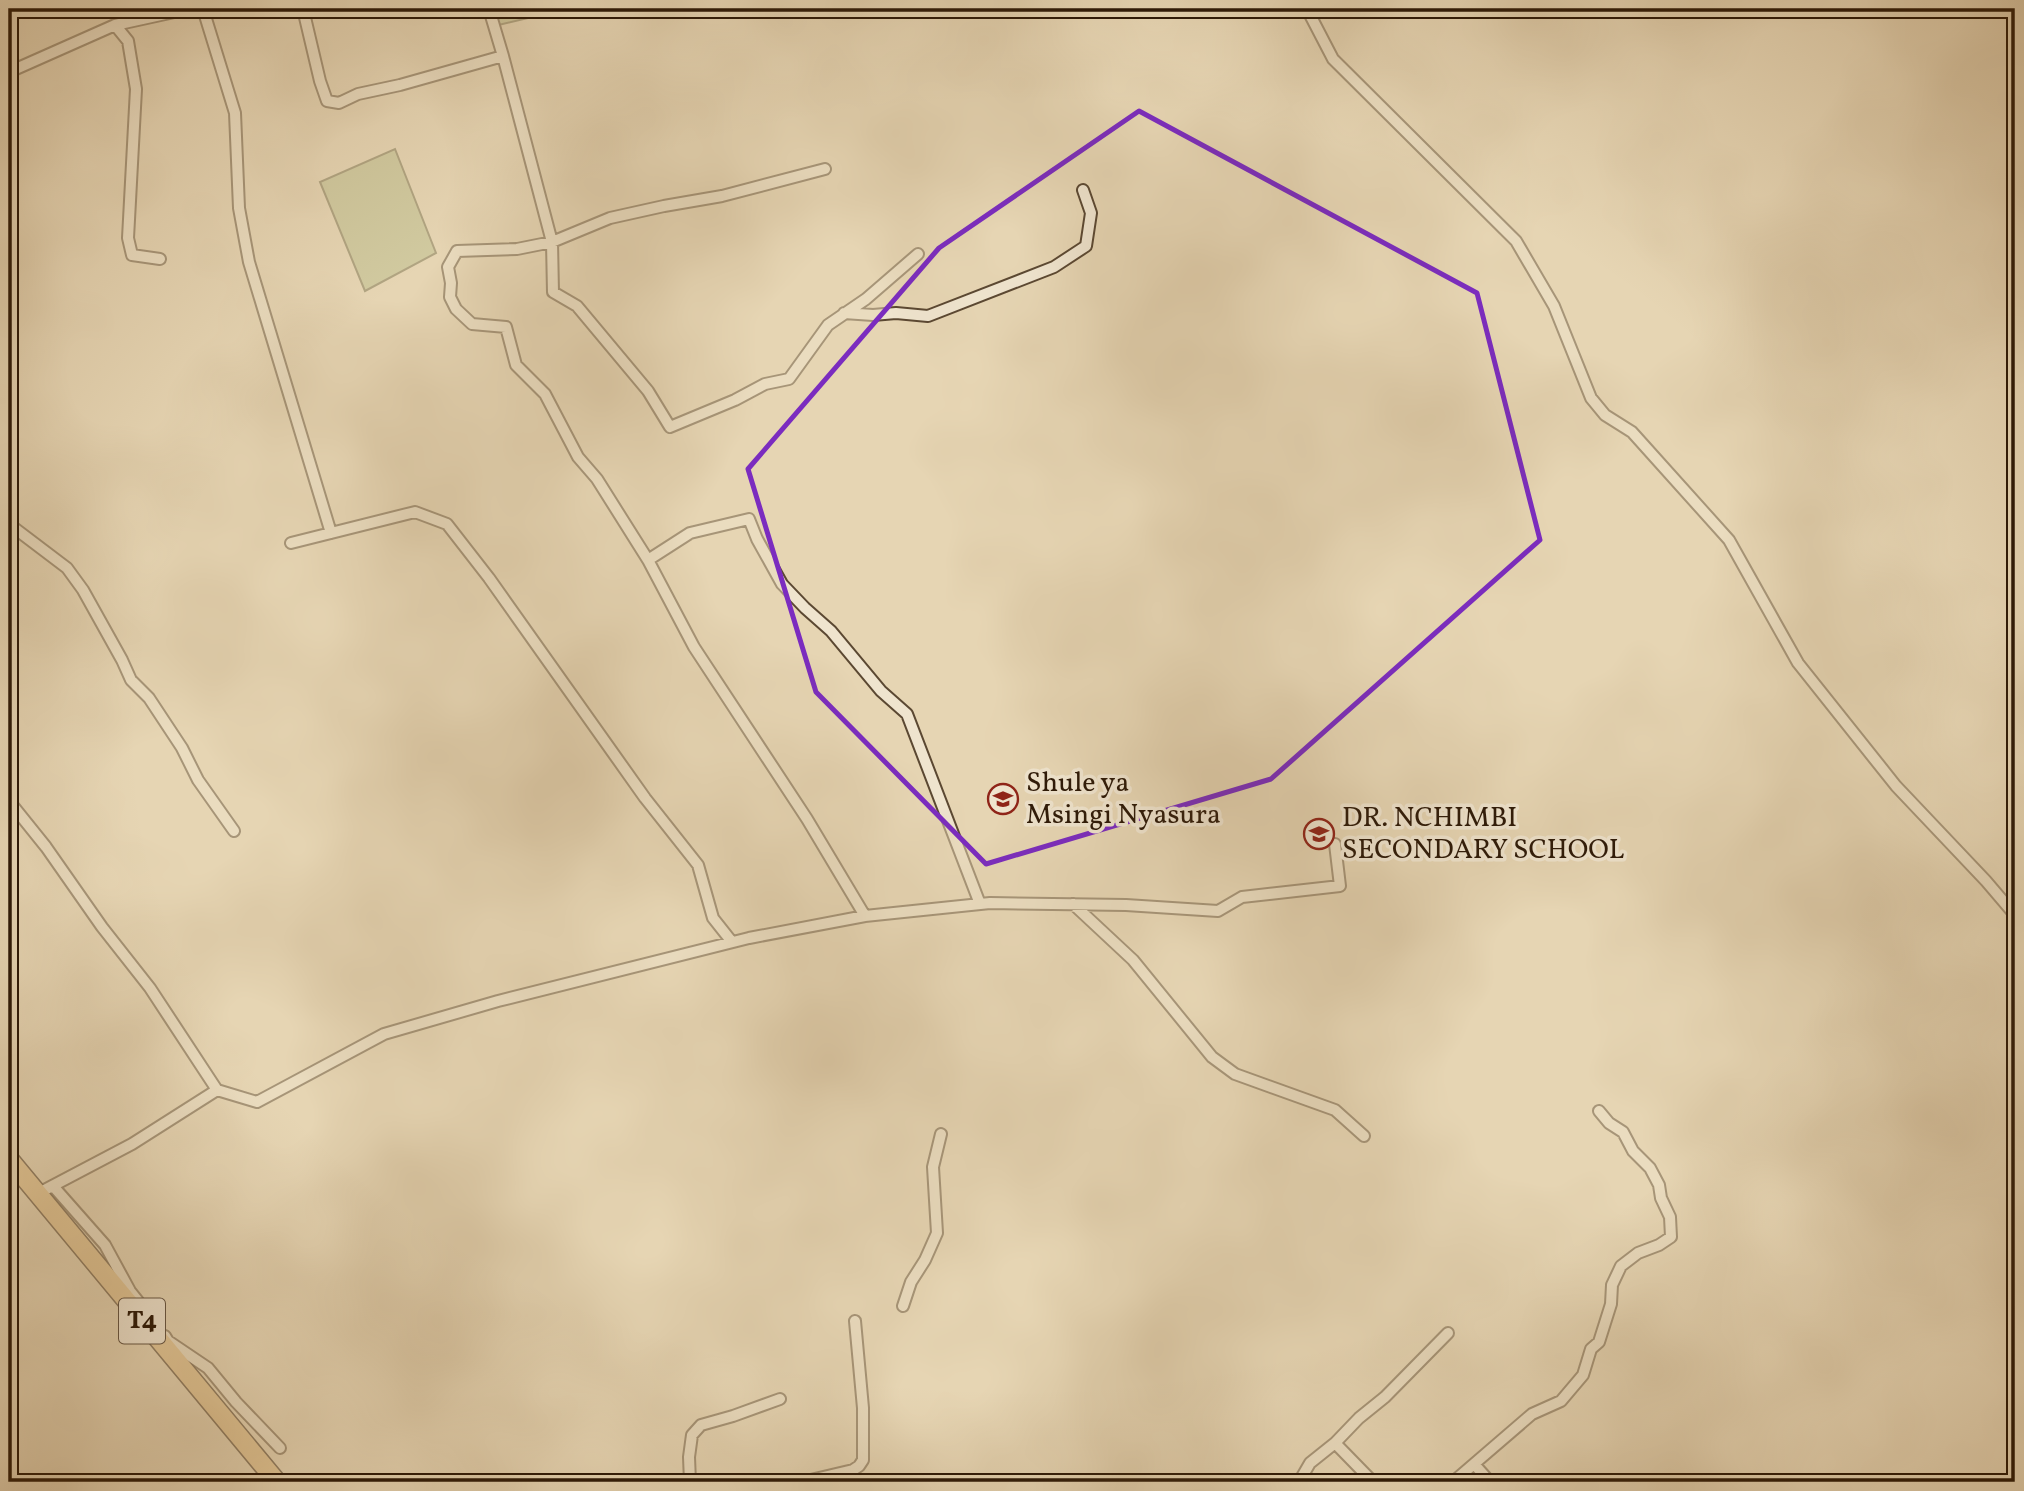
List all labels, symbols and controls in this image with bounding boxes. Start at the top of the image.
place label: Shule ya Msingi Nyasura [1026,764,1221,835]
school or university icon: Shule ya Msingi Nyasura [986,782,1020,816]
place label: DR. NCHIMBI SECONDARY SCHOOL [1342,799,1625,870]
school or university icon: DR. NCHIMBI SECONDARY SCHOOL [1302,817,1336,851]
road number: T4 [119,1298,165,1344]

